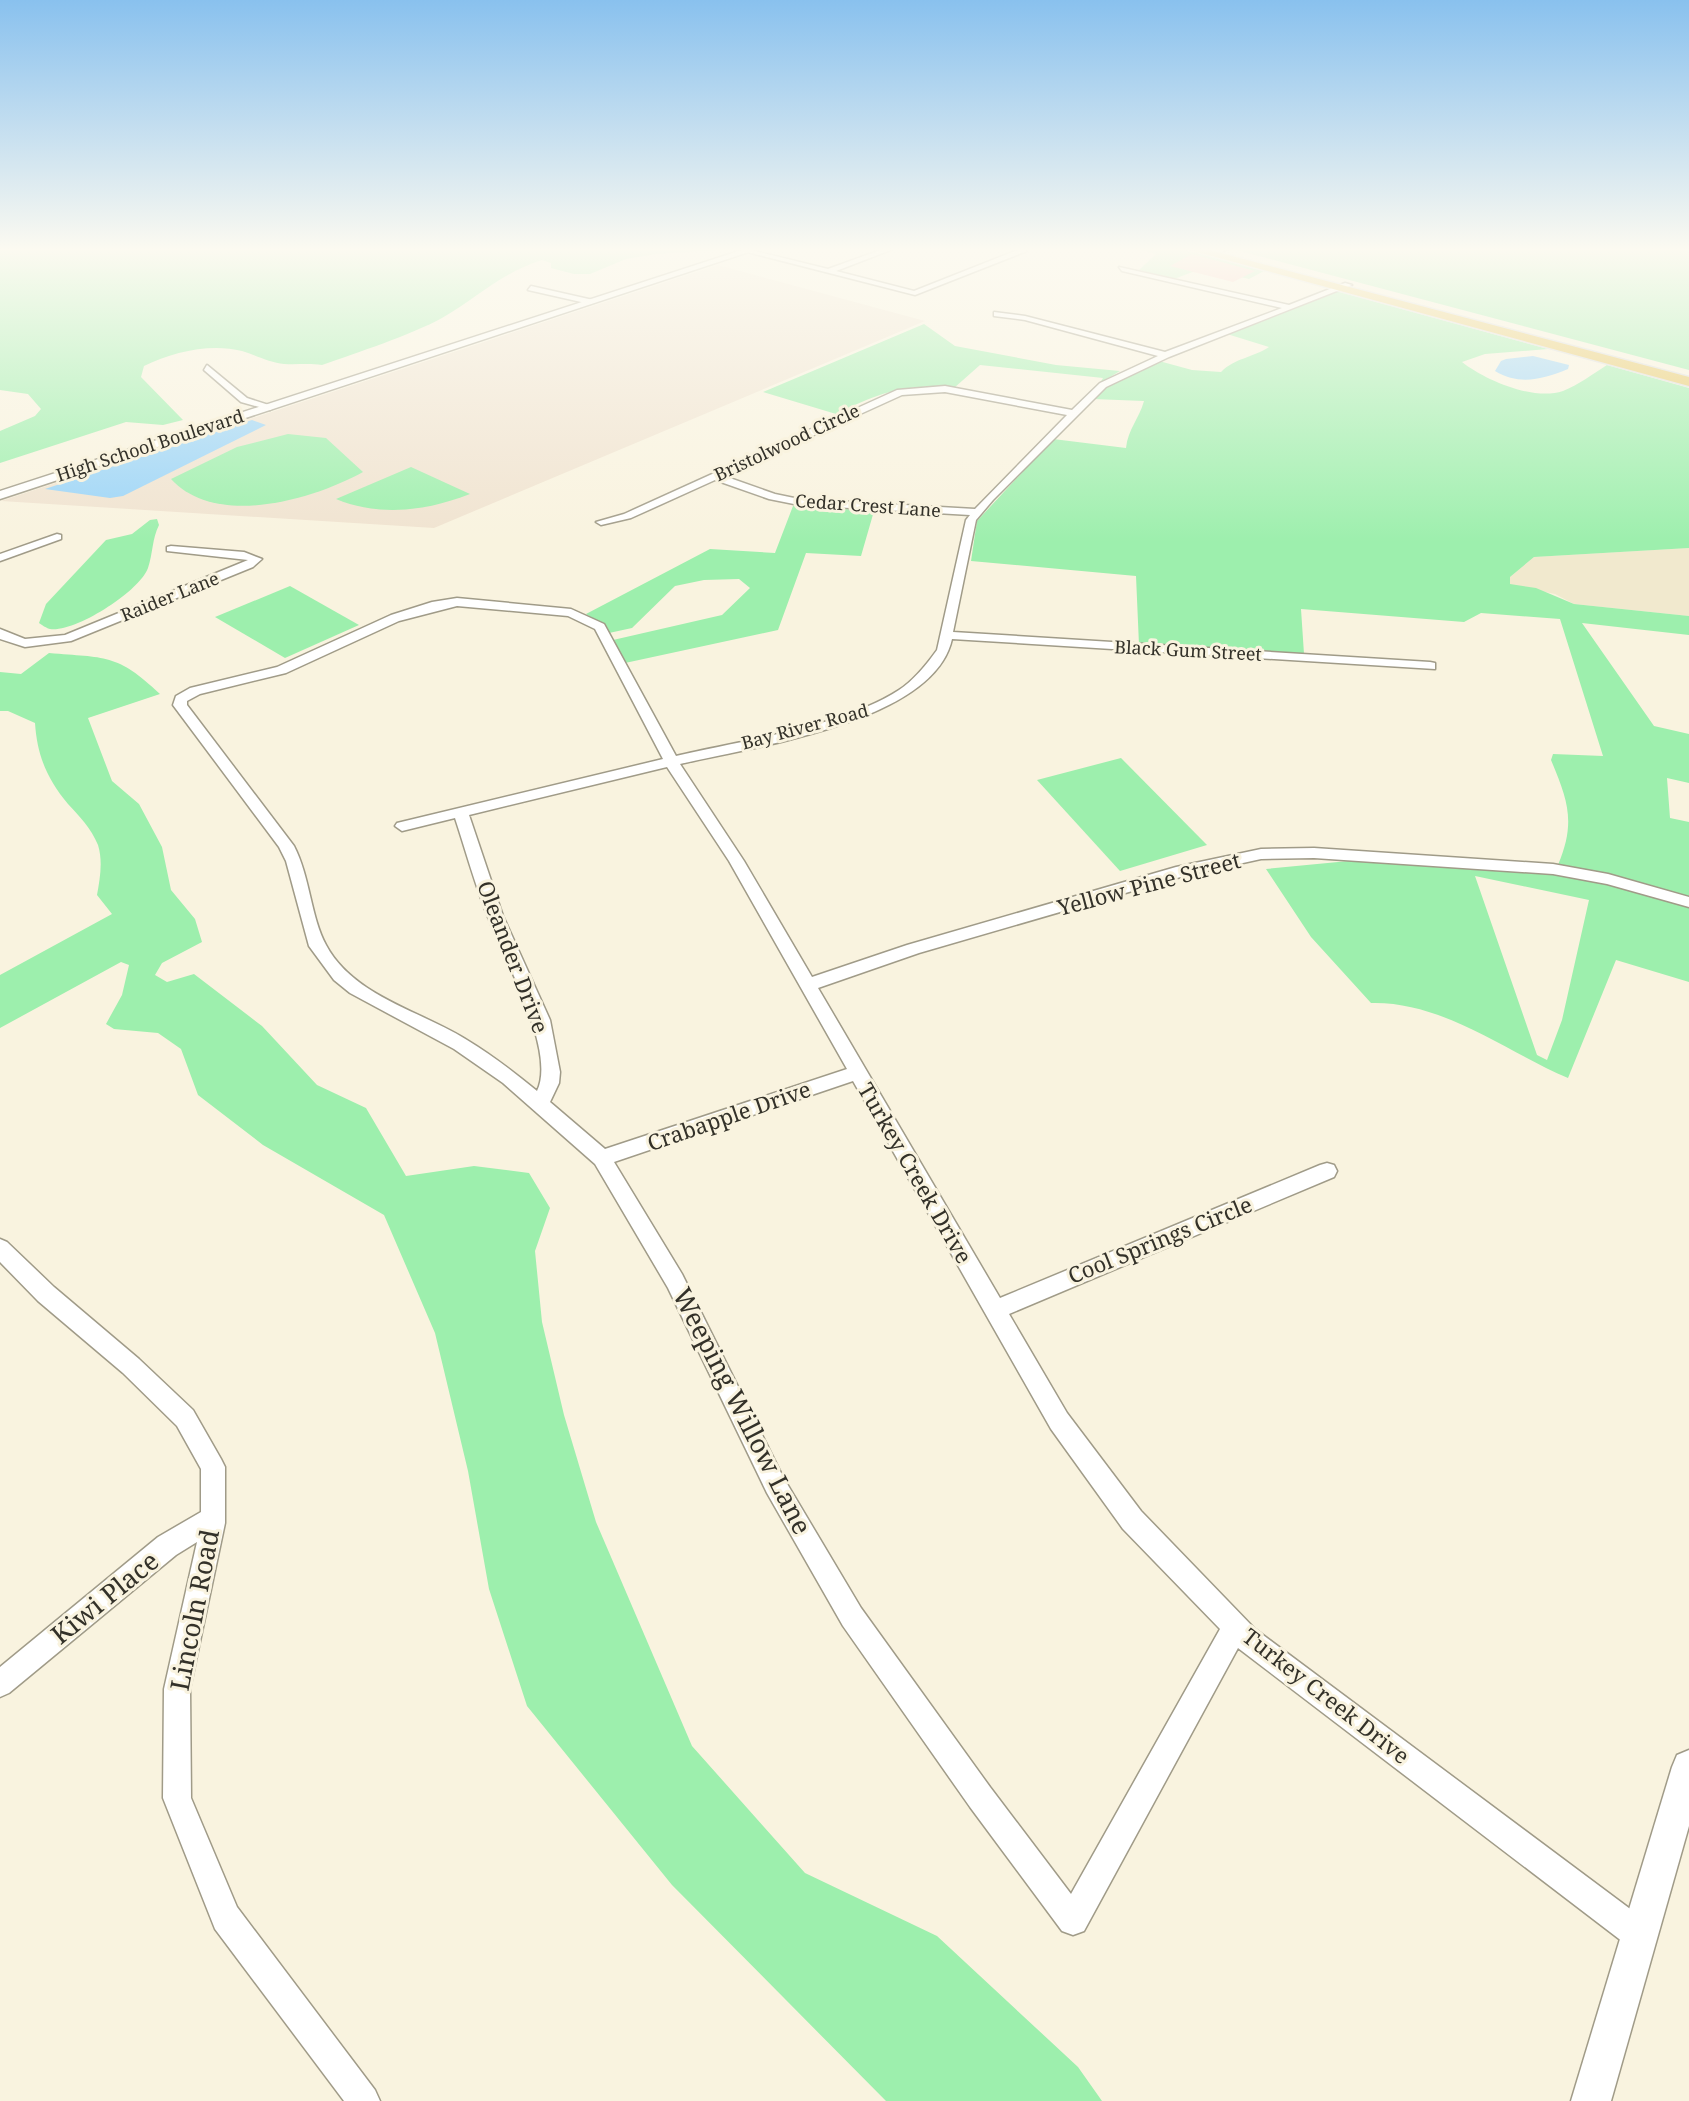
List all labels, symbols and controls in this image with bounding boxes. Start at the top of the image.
street label: Bristolwood Circle [710,398,863,486]
street label: High School Boulevard [53,403,247,487]
street label: Cedar Crest Lane [794,488,942,522]
street label: Raider Lane [117,565,222,627]
street label: Black Gum Street [1114,634,1262,666]
street label: Bay River Road [739,698,871,755]
street label: Yellow Pine Street [1053,844,1244,922]
street label: Oleander Drive [471,876,557,1037]
street label: Crabapple Drive [643,1073,814,1157]
street label: Turkey Creek Drive [852,1077,980,1268]
street label: Cool Springs Circle [1063,1188,1256,1290]
street label: Weeping Willow Lane [665,1281,821,1540]
street label: Lincoln Road [161,1526,227,1693]
street label: Kiwi Place [43,1543,166,1652]
street label: Turkey Creek Drive [1237,1621,1416,1770]

